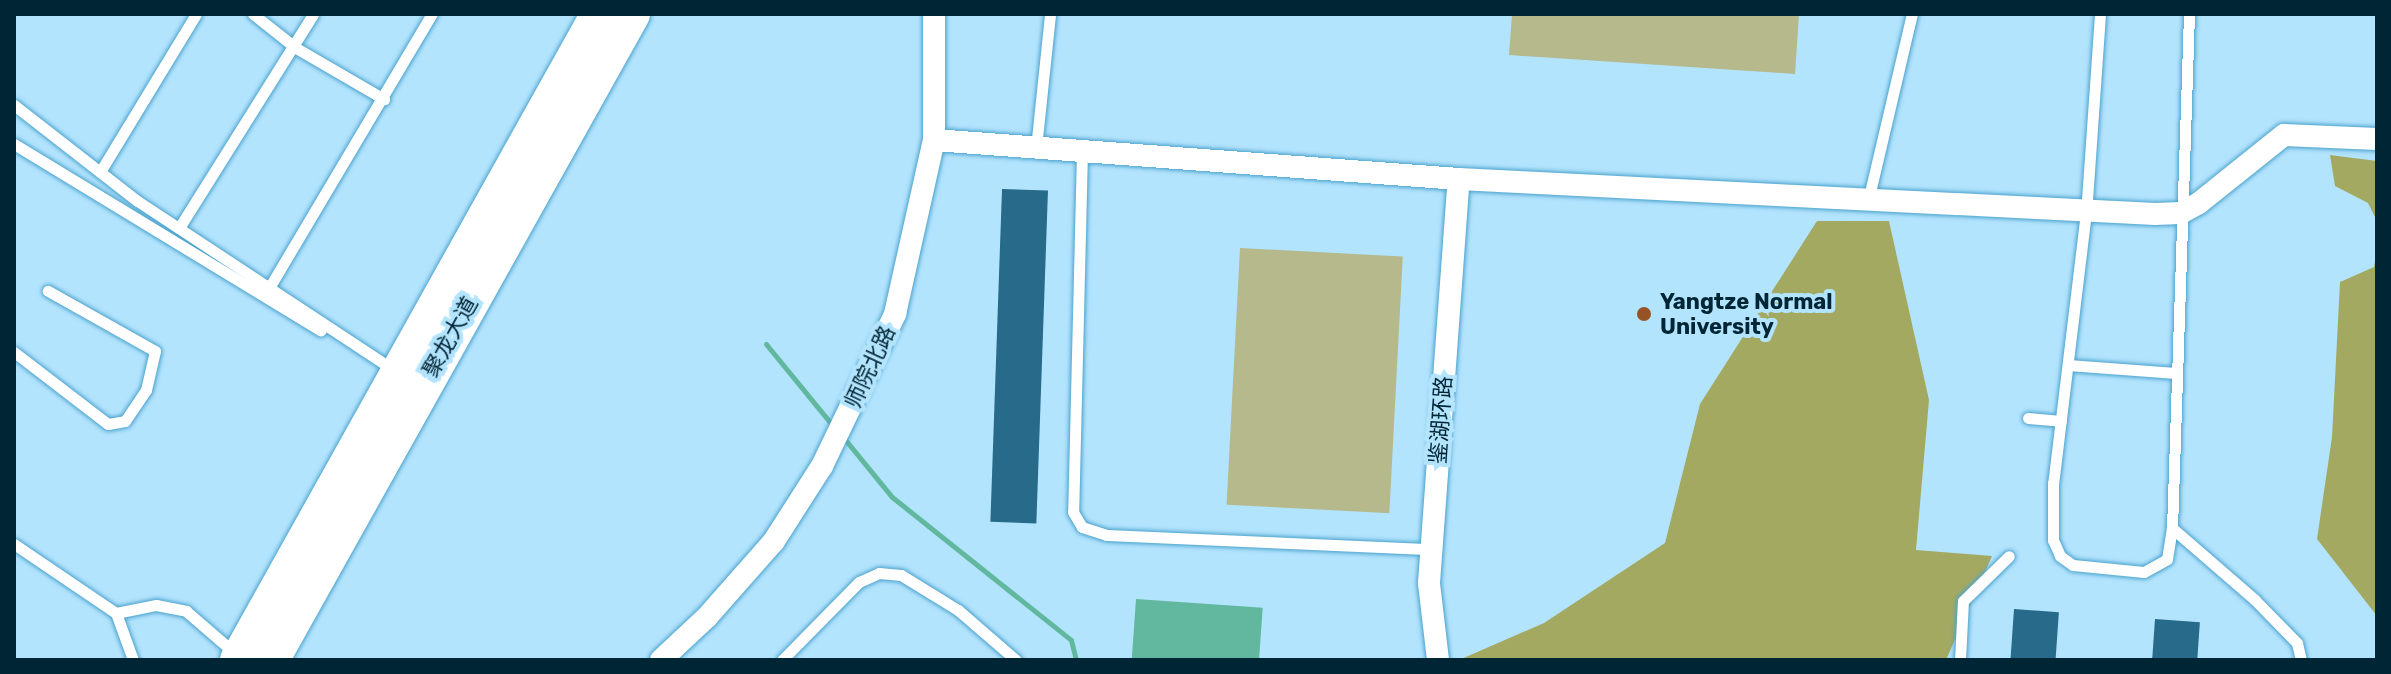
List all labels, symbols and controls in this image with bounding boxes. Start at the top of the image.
place label: Yangtze Normal University [1660,288,1833,340]
street label: 聚龙大道 [417,292,483,382]
marker: Yangtze Normal University [1635,305,1653,323]
street label: 师院北路 [839,322,901,412]
street label: 鉴湖环路 [1425,375,1457,465]

